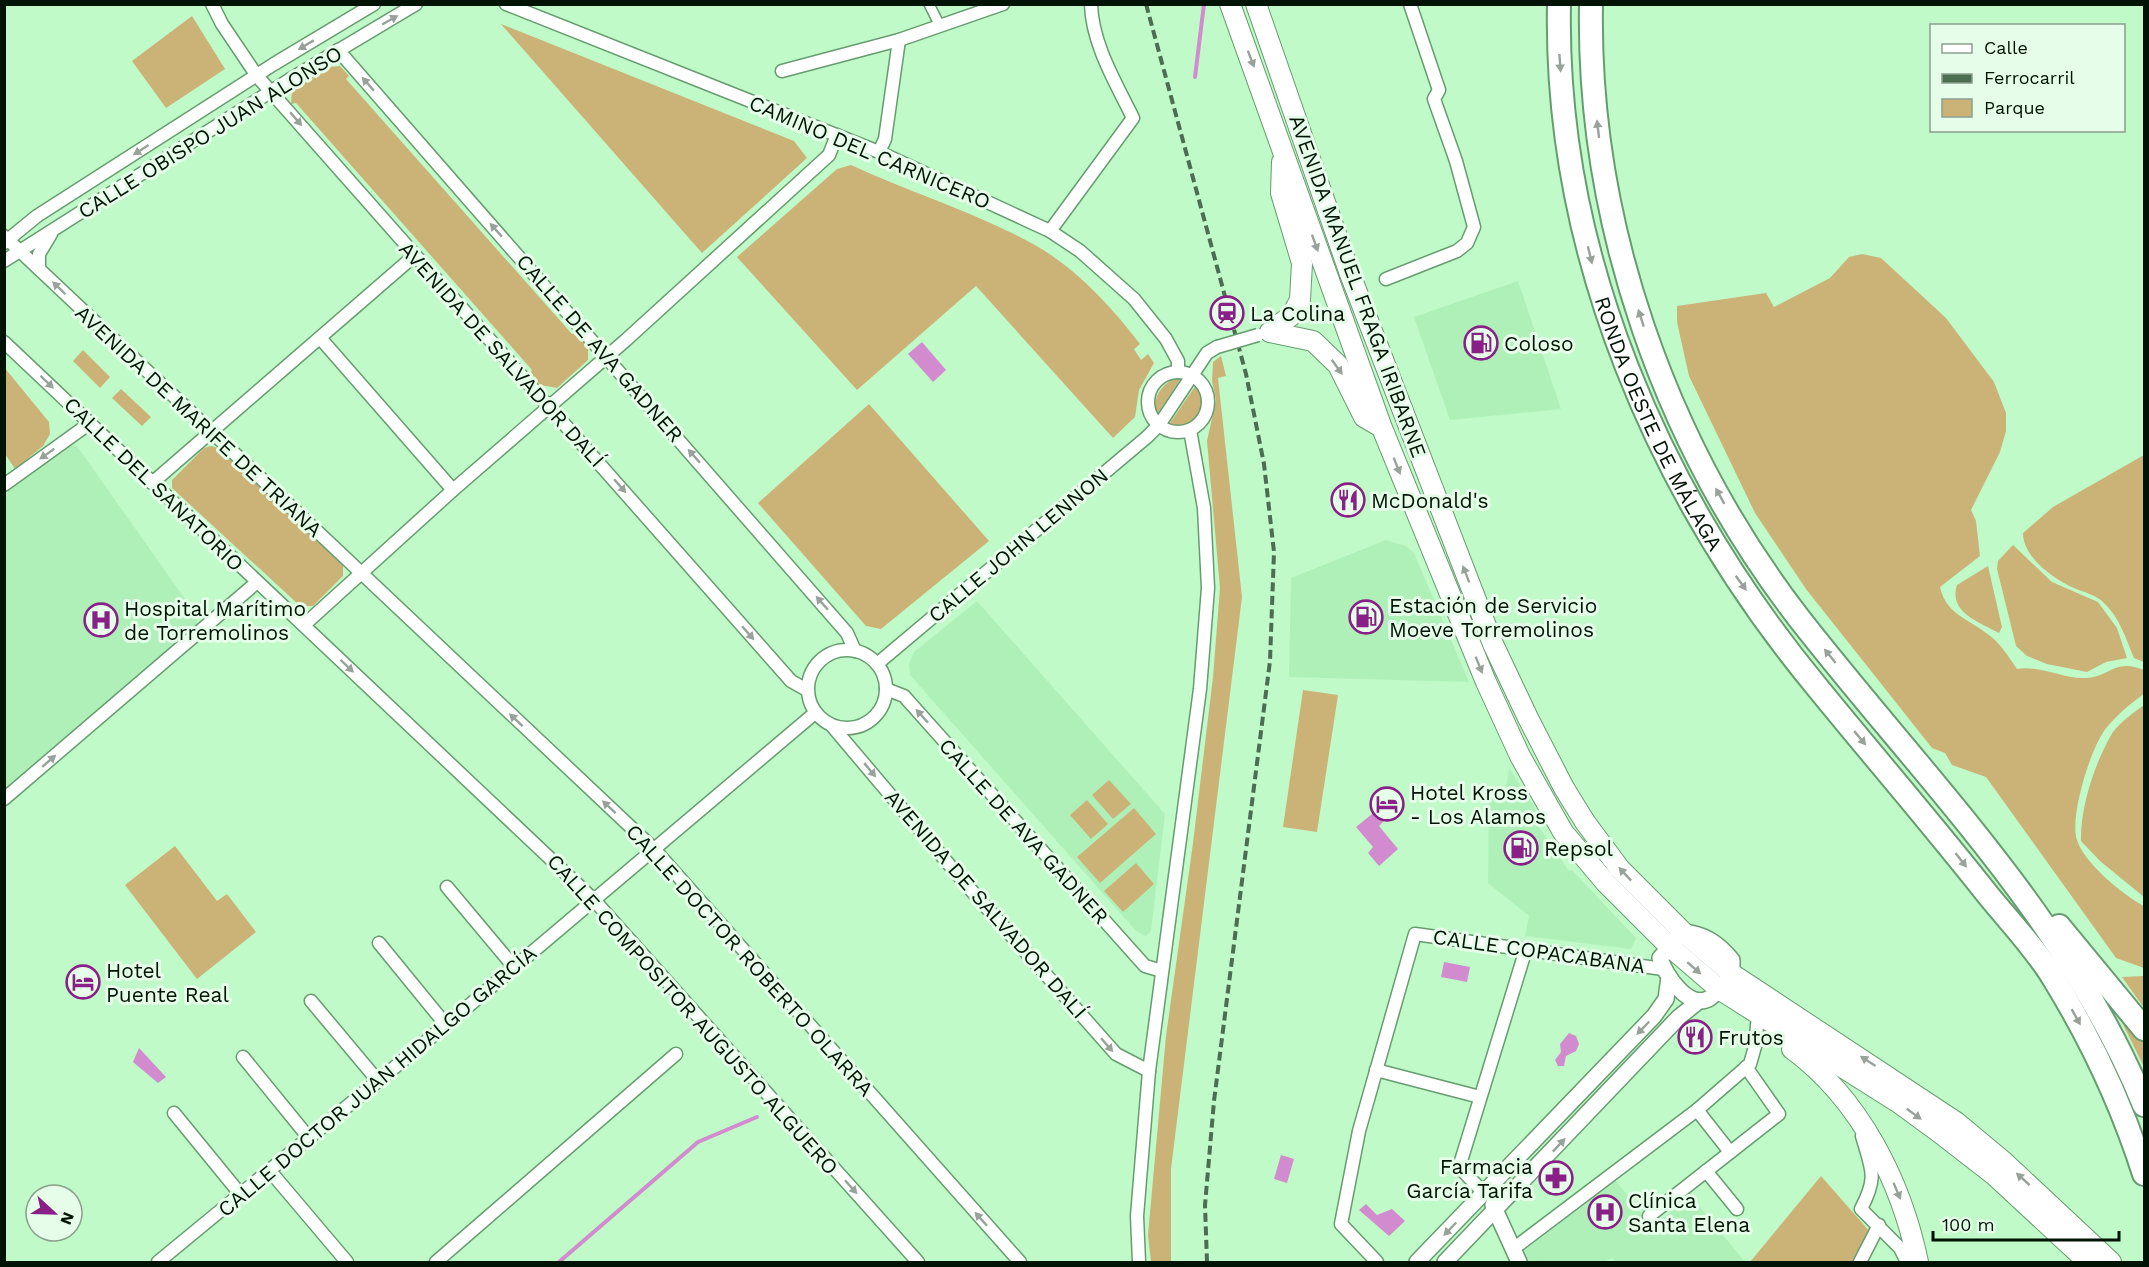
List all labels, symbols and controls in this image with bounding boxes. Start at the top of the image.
one-way arrow [382,15,399,25]
legend [1930,24,2125,132]
text: Calle [1984,37,2028,58]
street label: CALLE OBISPO JUAN ALONSO [73,40,347,224]
one-way arrow [298,40,314,51]
one-way arrow [1247,50,1256,68]
one-way arrow [1555,53,1565,72]
text: Ferrocarril [1984,67,2075,88]
one-way arrow [362,77,375,92]
street label: CAMINO DEL CARNICERO [746,90,994,214]
text: Parque [1984,97,2045,118]
street label: AVENIDA MANUEL FRAGA IRIBARNE [1284,111,1432,461]
one-way arrow [289,112,303,127]
one-way arrow [1593,119,1603,138]
one-way arrow [133,144,149,155]
one-way arrow [490,223,503,238]
one-way arrow [1311,234,1321,252]
street label: AVENIDA DE SALVADOR DALÍ [394,236,610,472]
one-way arrow [1586,246,1596,264]
street label: CALLE DE AVA GADNER [512,249,688,447]
one-way arrow [52,281,66,295]
street label: RONDA OESTE DE MÁLAGA [1590,293,1728,555]
station icon: La Colina [1209,295,1245,331]
street label: AVENIDA DE MARIFE DE TRIANA [70,300,328,542]
place label: La Colina [1250,301,1345,326]
one-way arrow [1636,309,1645,327]
fuel station icon: Coloso [1463,325,1499,361]
place label: Coloso [1504,331,1574,356]
one-way arrow [1331,358,1343,374]
one-way arrow [39,375,54,389]
street label: CALLE DEL SANATORIO [59,392,249,576]
one-way arrow [39,448,55,459]
one-way arrow [688,448,701,464]
one-way arrow [1392,457,1402,475]
street label: CALLE JOHN LENNON [923,462,1113,628]
one-way arrow [613,478,626,494]
restaurant icon: McDonald's [1330,482,1366,518]
place label: McDonald's [1371,488,1488,513]
one-way arrow [1715,488,1726,504]
one-way arrow [1460,564,1470,582]
one-way arrow [1735,575,1747,591]
place label: Estación de Servicio Moeve Torremolinos [1389,593,1597,642]
place label: Hospital Marítimo de Torremolinos [124,596,306,645]
one-way arrow [816,596,829,611]
fuel station icon: Estación de Servicio Moeve Torremolinos [1348,599,1384,635]
hospital icon: Hospital Marítimo de Torremolinos [83,602,119,638]
one-way arrow [741,625,755,640]
one-way arrow [1825,649,1837,664]
one-way arrow [1474,657,1484,675]
one-way arrow [339,659,354,673]
one-way arrow [915,709,929,724]
one-way arrow [509,713,524,727]
one-way arrow [1853,730,1866,745]
street label: CALLE DE AVA GADNER [934,733,1114,929]
one-way arrow [41,754,57,767]
one-way arrow [863,763,876,778]
place label: Hotel Kross - Los Alamos [1410,780,1546,829]
street label: AVENIDA DE SALVADOR DALÍ [880,785,1092,1023]
hotel icon: Hotel Kross - Los Alamos [1369,786,1405,822]
one-way arrow [602,800,617,814]
street label: CALLE DOCTOR ROBERTO OLARRA [621,819,879,1101]
fuel station icon: Repsol [1503,830,1539,866]
place label: Repsol [1544,836,1614,861]
street label: CALLE COMPOSITOR AUGUSTO ALGUERO [542,849,844,1179]
one-way arrow [1954,853,1966,868]
one-way arrow [1619,867,1632,882]
street label: CALLE COPACABANA [1431,924,1647,978]
street label: CALLE DOCTOR JUAN HIDALGO GARCÍA [213,940,541,1222]
place label: Hotel Puente Real [106,958,229,1007]
one-way arrow [1686,961,1701,974]
hotel icon: Hotel Puente Real [65,964,101,1000]
one-way arrow [2070,1009,2080,1026]
restaurant icon: Frutos [1677,1019,1713,1055]
one-way arrow [1637,1020,1651,1034]
place label: Frutos [1718,1025,1784,1050]
one-way arrow [1101,1037,1114,1053]
one-way arrow [1860,1056,1876,1067]
one-way arrow [1906,1108,1922,1120]
one-way arrow [1552,1138,1565,1153]
place label: Farmacia García Tarifa [1406,1154,1533,1203]
pharmacy icon: Farmacia García Tarifa [1538,1160,1574,1196]
one-way arrow [2016,1172,2031,1186]
one-way arrow [844,1179,857,1194]
one-way arrow [1893,1182,1902,1200]
north arrow [24,1183,84,1243]
place label: Clínica Santa Elena [1628,1188,1750,1237]
hospital icon: Clínica Santa Elena [1587,1194,1623,1230]
scale bar [1933,1204,2119,1242]
text: N [56,1209,78,1227]
one-way arrow [975,1212,988,1227]
text: 100 m [1942,1214,1995,1235]
one-way arrow [1443,1221,1457,1236]

